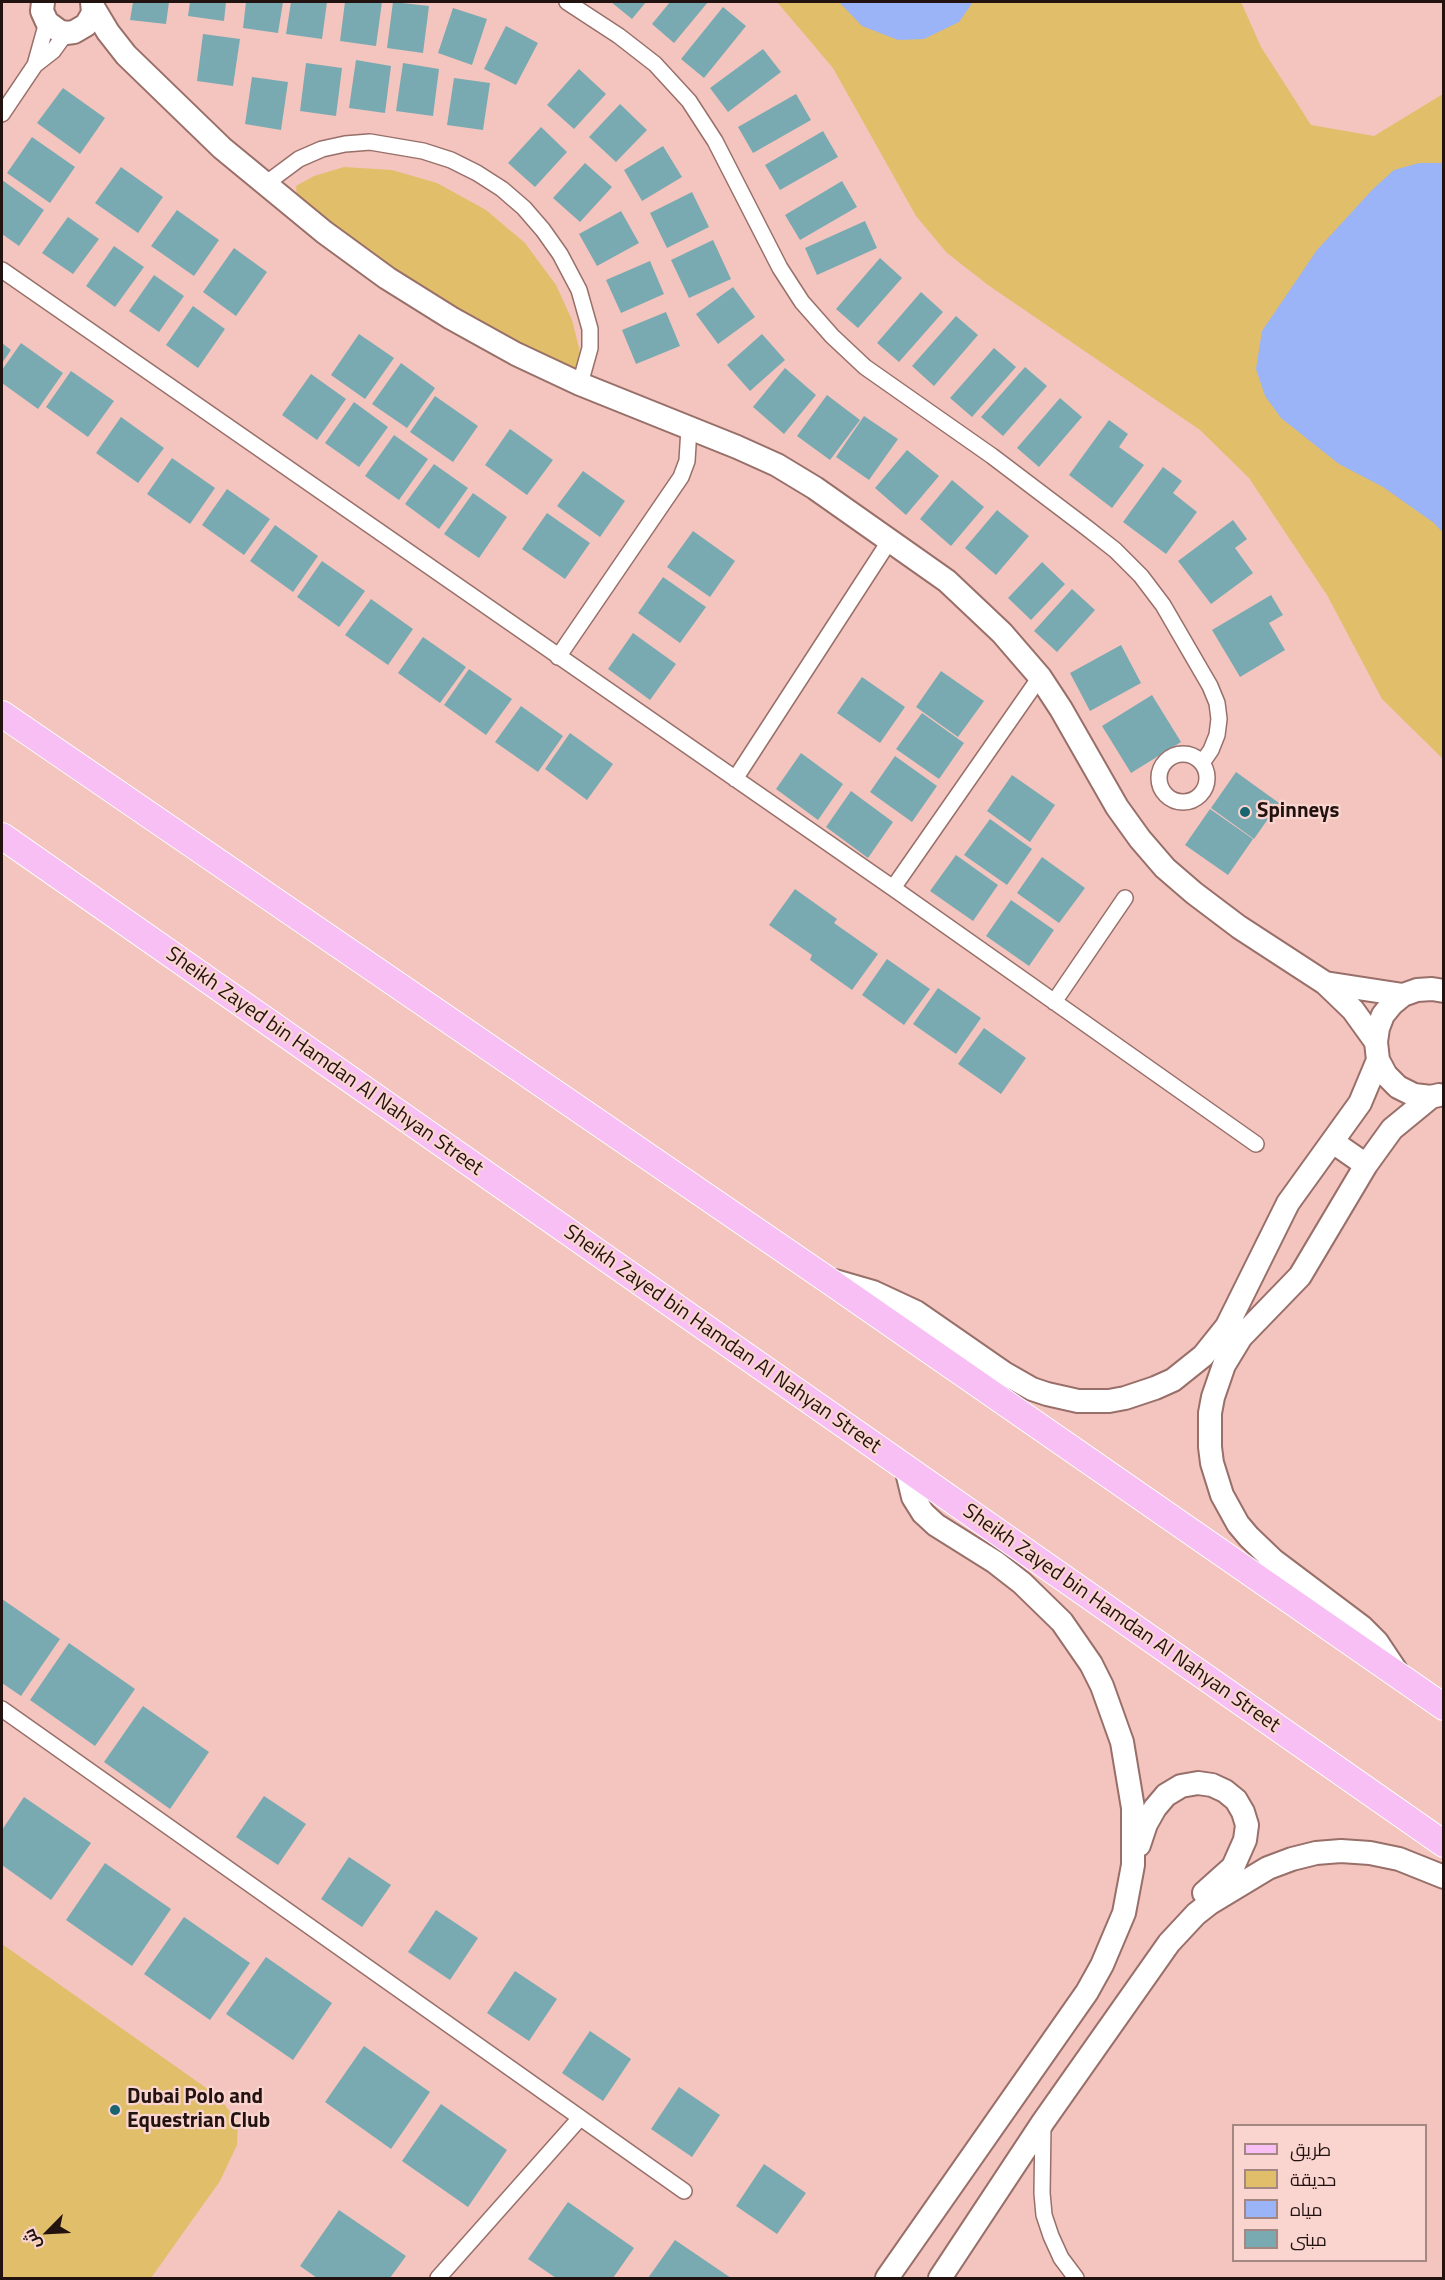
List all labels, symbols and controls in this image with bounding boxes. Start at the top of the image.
place label: Spinneys [1257,799,1339,825]
marker: Spinneys [1238,805,1252,819]
street label: Sheikh Zayed bin Hamdan Al Nahyan Street [161,942,487,1182]
street label: Sheikh Zayed bin Hamdan Al Nahyan Street [559,1220,885,1460]
street label: Sheikh Zayed bin Hamdan Al Nahyan Street [958,1499,1284,1739]
place label: Dubai Polo and Equestrian Club [127,2085,270,2135]
marker: Dubai Polo and Equestrian Club [108,2103,122,2117]
legend [1232,2124,1427,2262]
text: طريق [1290,2136,1331,2163]
text: حديقة [1290,2166,1336,2193]
text: مياه [1290,2196,1323,2223]
north arrow [18,2202,78,2262]
text: ش [16,2225,47,2254]
text: مبنى [1290,2226,1327,2253]

